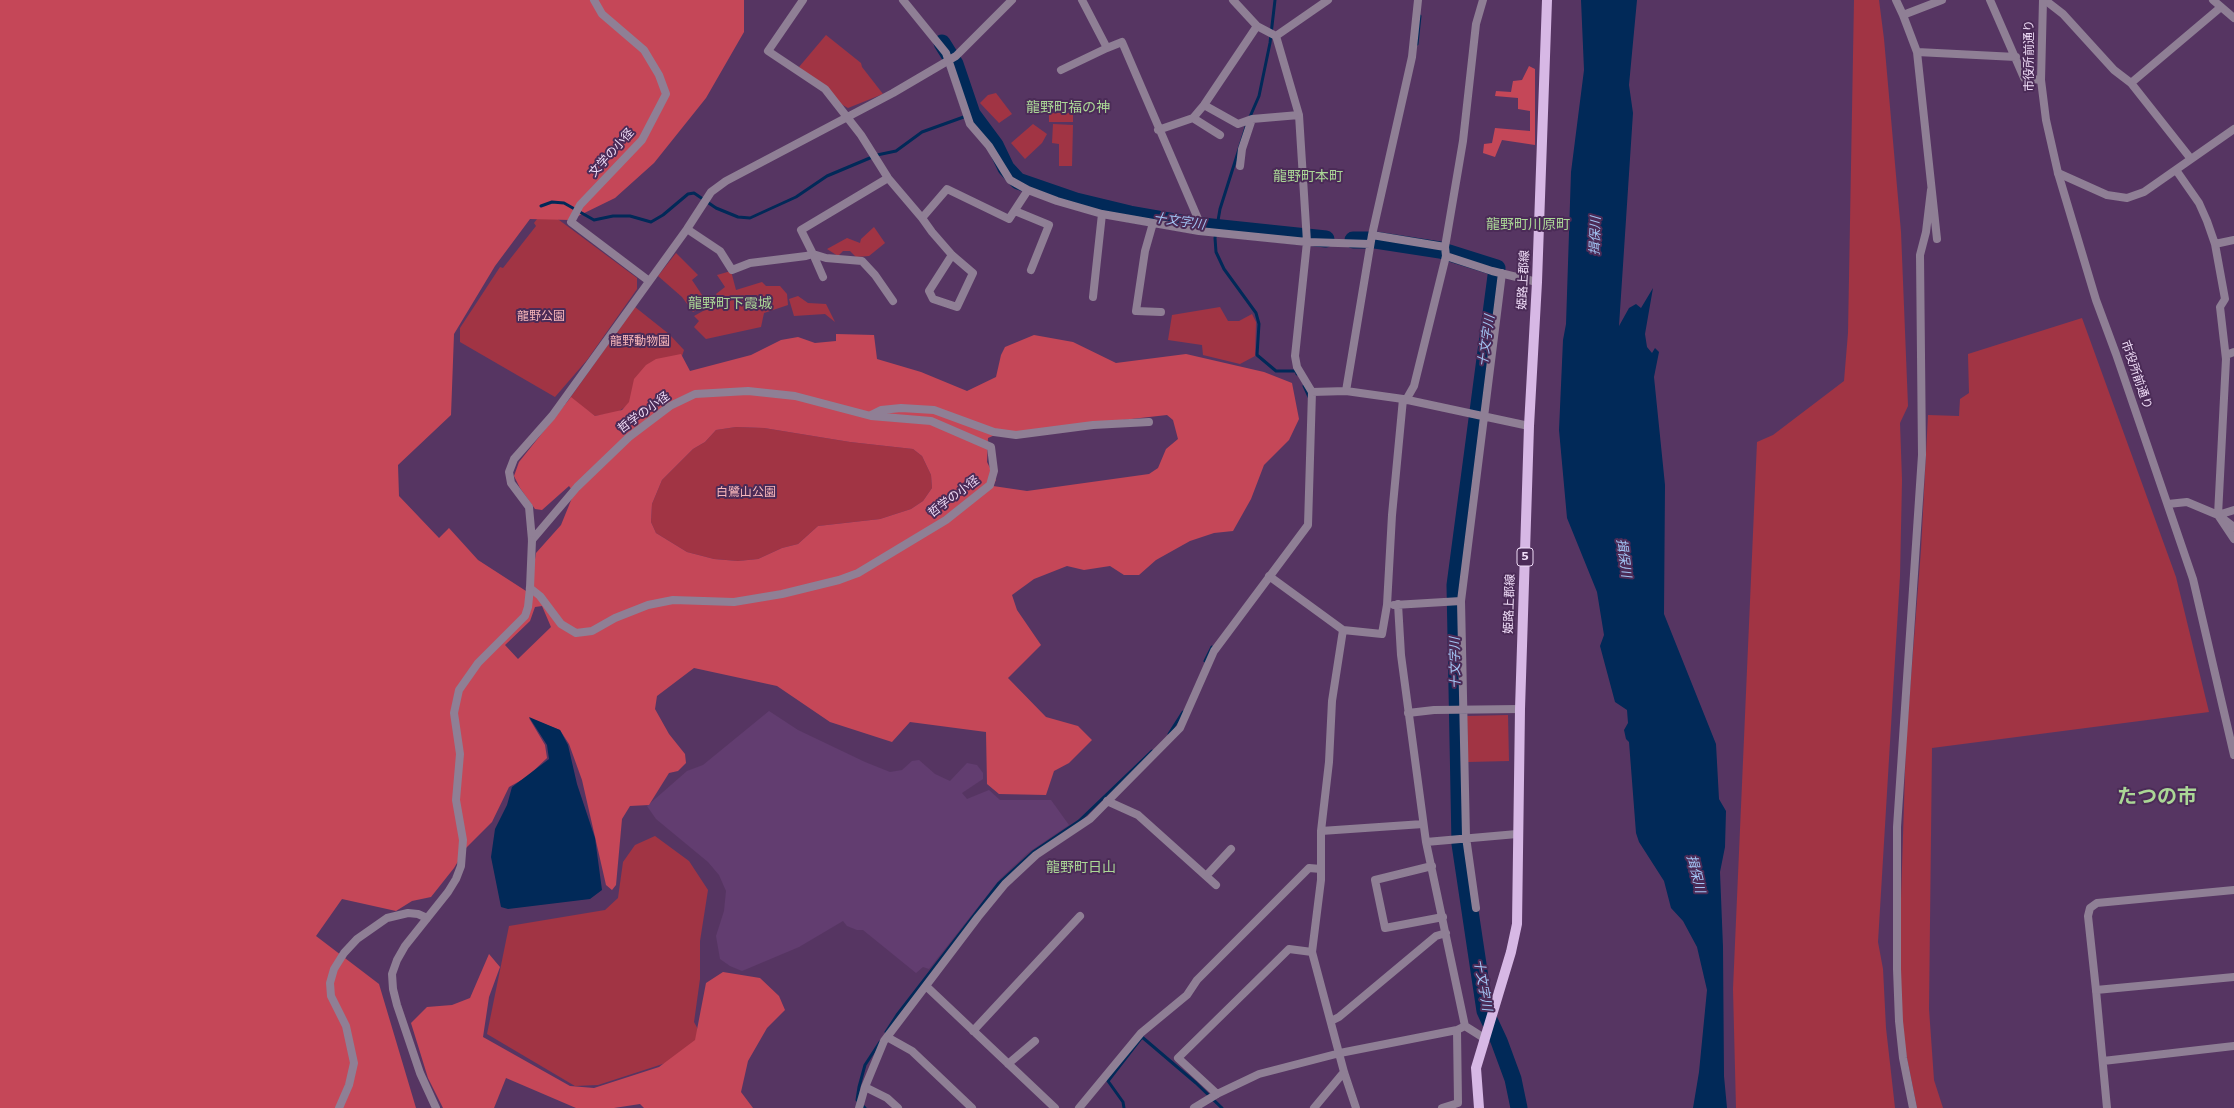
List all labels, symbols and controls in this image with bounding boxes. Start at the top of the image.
street label: 市役所前通り [2023,20,2037,92]
district label: 龍野町福の神 [1026,100,1110,116]
street label: 文学の小径 [587,126,637,180]
district label: 龍野町本町 [1273,169,1343,185]
water label: 十文字川 [1152,211,1206,233]
water label: 揖保川 [1588,216,1604,256]
district label: 龍野町川原町 [1486,217,1570,233]
street label: 姫路上郡線 [1515,250,1533,310]
district label: 龍野町下霞城 [688,296,772,312]
park label: 龍野公園 [517,310,565,324]
water label: 十文字川 [1476,314,1498,368]
park label: 龍野動物園 [610,335,670,349]
street label: 市役所前通り [2117,339,2155,411]
street label: 哲学の小径 [615,390,673,436]
street label: 哲学の小径 [926,473,982,521]
park label: 白鷺山公園 [716,486,776,500]
water label: 揖保川 [1613,538,1633,578]
road number: 5 [1517,548,1533,566]
street label: 姫路上郡線 [1502,574,1518,634]
water label: 十文字川 [1448,637,1464,689]
district label: たつの市 [2117,786,2197,810]
water label: 揖保川 [1683,853,1707,895]
district label: 龍野町日山 [1046,860,1116,876]
water label: 十文字川 [1470,958,1494,1012]

